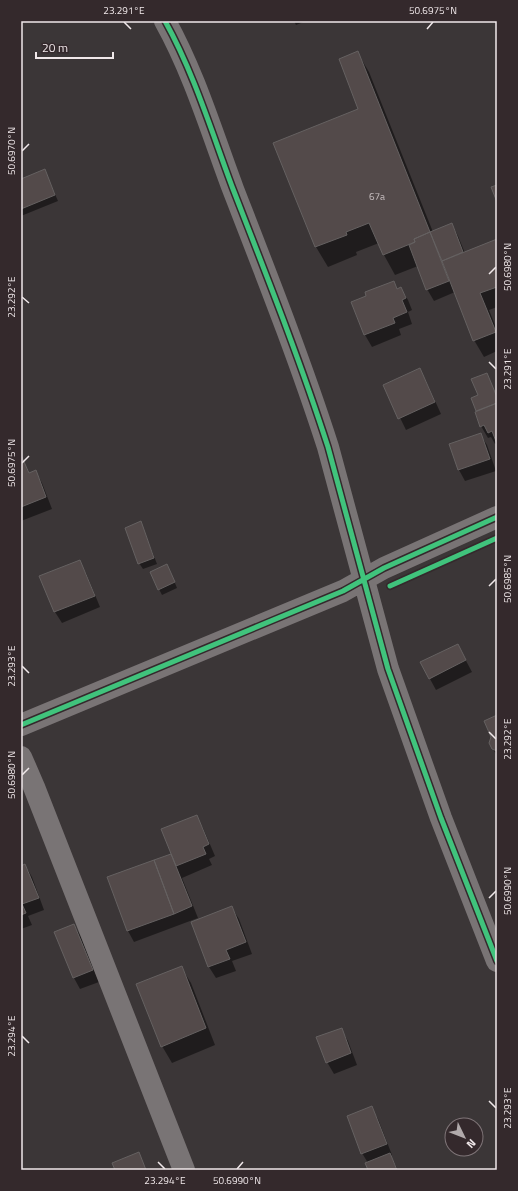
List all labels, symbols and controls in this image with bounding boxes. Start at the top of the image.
text: 23.291°E [103,3,145,18]
text: 50.6975°N [409,3,457,18]
scale bar [36,34,113,60]
text: 20 m [42,38,68,57]
text: 50.6970°N [4,127,19,175]
house number: 67a [369,189,385,204]
text: 50.6980°N [500,243,515,291]
text: 23.292°E [4,276,19,318]
text: 23.291°E [500,348,515,390]
text: 50.6975°N [4,439,19,487]
text: 50.6985°N [500,555,515,603]
text: 23.293°E [4,645,19,687]
text: 23.292°E [500,718,515,760]
text: 50.6980°N [4,751,19,799]
text: 50.6990°N [500,867,515,915]
text: 23.294°E [4,1015,19,1057]
text: 23.293°E [500,1087,515,1129]
north arrow [444,1117,484,1157]
text: N [463,1136,480,1152]
text: 23.294°E [144,1173,186,1188]
text: 50.6990°N [213,1173,261,1188]

